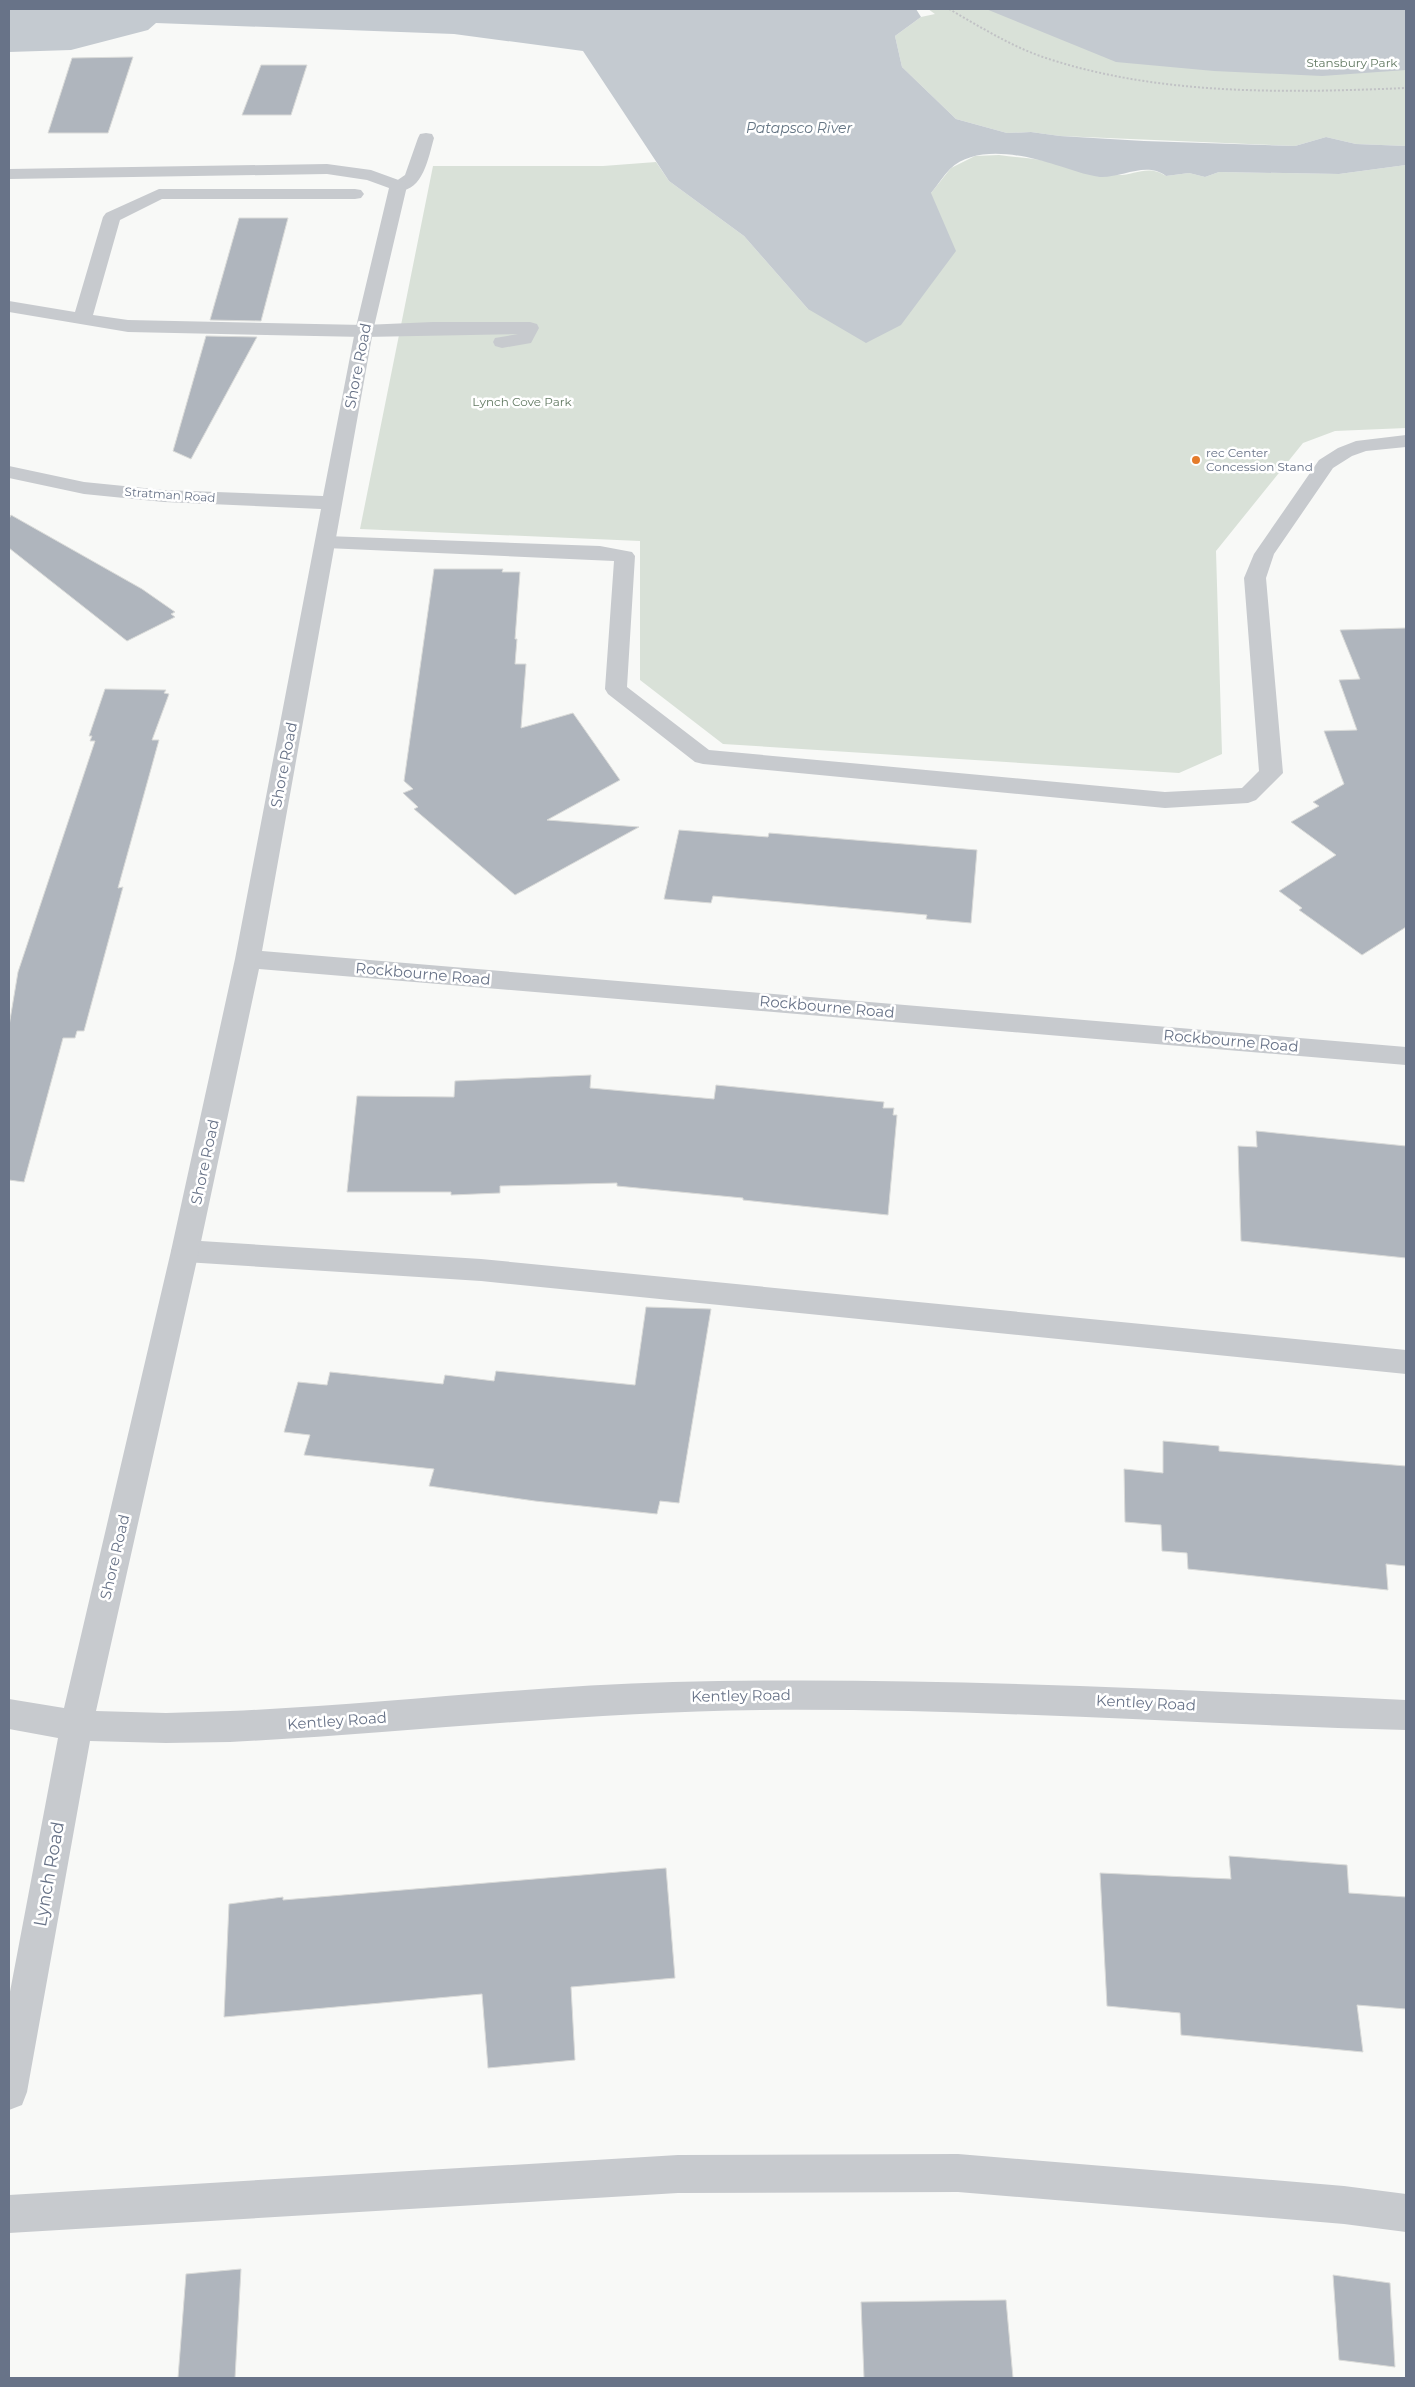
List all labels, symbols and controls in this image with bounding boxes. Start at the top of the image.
park label: Stansbury Park [1306,55,1398,70]
water label: Patapsco River [746,119,852,137]
street label: Shore Road [340,321,375,410]
park label: Lynch Cove Park [472,394,572,409]
place label: rec Center Concession Stand [1206,445,1313,474]
marker: rec Center Concession Stand [1190,454,1202,466]
street label: Stratman Road [124,484,216,505]
street label: Shore Road [266,720,301,809]
street label: Rockbourne Road [355,958,491,989]
street label: Rockbourne Road [759,991,895,1022]
street label: Rockbourne Road [1163,1025,1299,1056]
street label: Shore Road [186,1117,223,1206]
street label: Shore Road [95,1512,134,1601]
street label: Kentley Road [691,1685,791,1706]
street label: Kentley Road [1096,1690,1196,1715]
street label: Kentley Road [286,1708,387,1733]
street label: Lynch Road [29,1820,69,1928]

